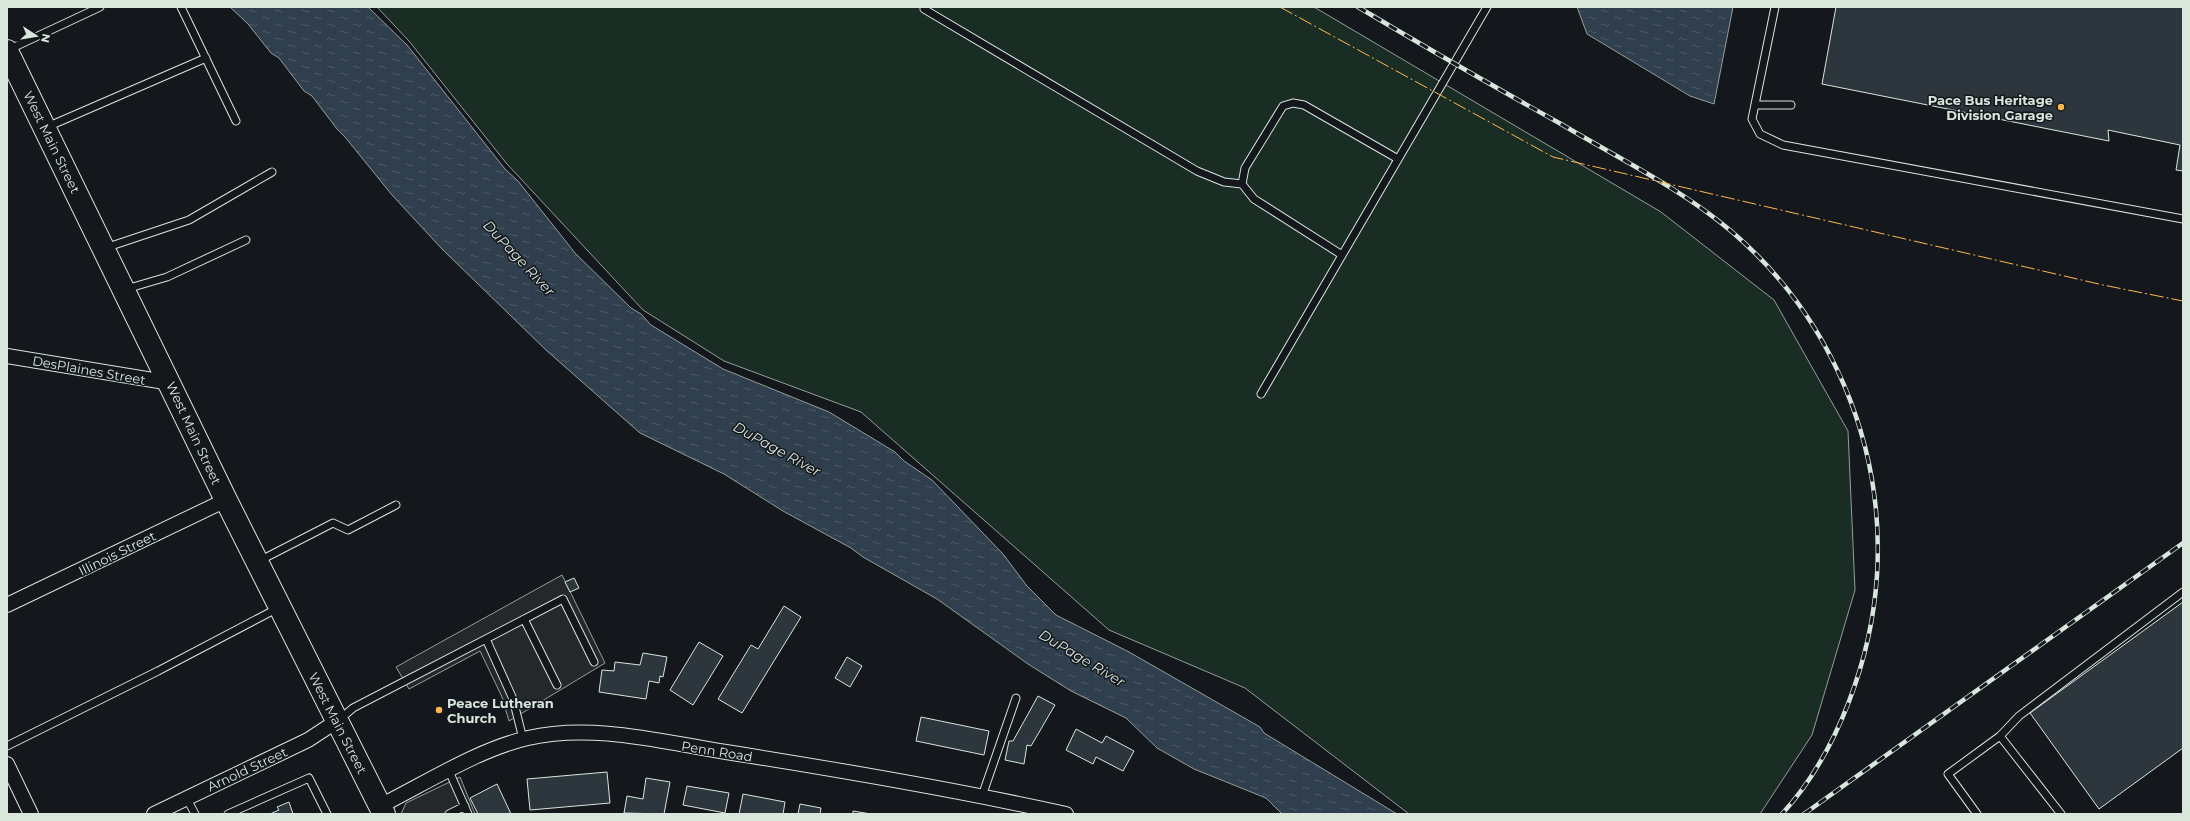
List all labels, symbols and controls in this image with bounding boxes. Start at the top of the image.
north arrow [16,16,56,56]
text: N [38,32,54,44]
street label: West Main Street [20,88,84,196]
place label: Pace Bus Heritage Division Garage [1928,92,2053,123]
marker: Pace Bus Heritage Division Garage [2056,102,2066,112]
water label: DuPage River [479,216,559,300]
street label: DesPlaines Street [31,352,147,388]
street label: West Main Street [163,379,225,487]
water label: DuPage River [730,418,824,481]
street label: Illinois Street [76,527,158,579]
water label: DuPage River [1036,625,1129,691]
street label: West Main Street [306,670,370,776]
place label: Peace Lutheran Church [447,695,554,726]
marker: Peace Lutheran Church [434,705,444,715]
street label: Penn Road [680,737,754,765]
street label: Arnold Street [204,743,290,795]

